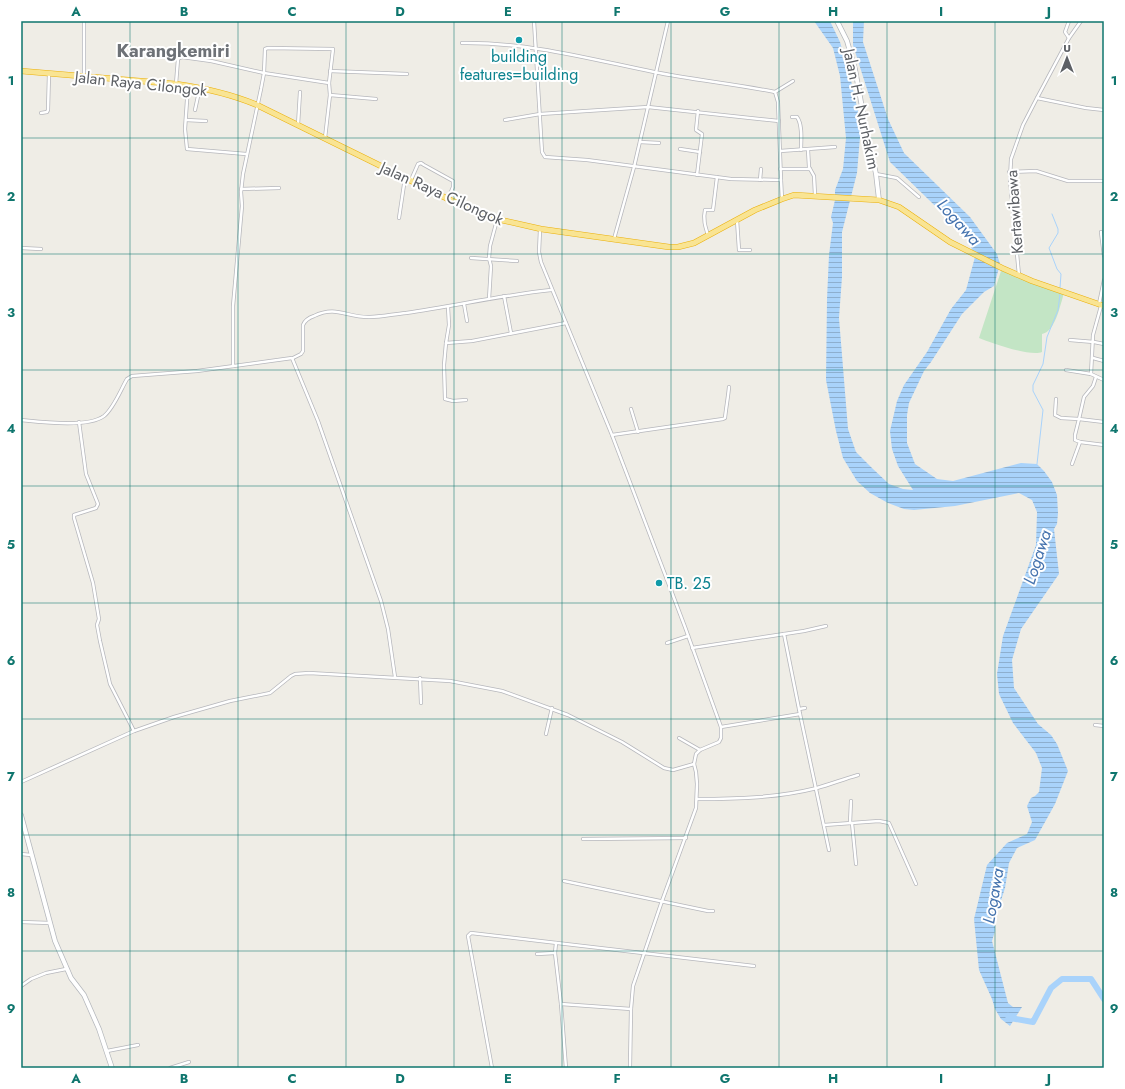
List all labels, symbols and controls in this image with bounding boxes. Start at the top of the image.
text: A [70,2,81,21]
text: B [180,2,189,21]
text: C [287,2,297,21]
text: D [395,2,405,21]
text: E [504,2,512,21]
text: F [613,2,621,21]
text: G [720,2,731,21]
text: H [828,2,838,21]
text: I [939,2,943,21]
text: J [1044,2,1051,21]
marker: building features=building [514,35,524,45]
district label: Karangkemiri [116,38,230,64]
north arrow [1047,38,1087,78]
text: U [1063,40,1071,56]
street label: Jalan H. Nurhakim [837,44,886,172]
place label: building features=building [460,45,578,86]
street label: Jalan Raya Cilongok [72,65,209,102]
text: 1 [8,71,14,90]
text: 1 [1111,71,1117,90]
street label: Jalan Raya Cilongok [375,155,508,231]
street label: Kertawibawa [1000,169,1029,255]
text: 2 [7,187,15,206]
text: 2 [1110,187,1118,206]
water label: Logawa [931,193,987,251]
text: 3 [7,303,15,322]
text: 3 [1110,303,1118,322]
text: 4 [6,419,16,438]
text: 4 [1109,419,1119,438]
water label: Logawa [1017,526,1057,587]
text: 5 [7,535,15,554]
text: 5 [1110,535,1118,554]
place label: TB. 25 [667,572,711,595]
marker: TB. 25 [654,578,664,588]
text: 6 [7,651,16,670]
text: 6 [1110,651,1119,670]
text: 7 [7,767,15,786]
text: 7 [1110,767,1118,786]
water label: Logawa [976,866,1010,926]
text: 8 [7,883,15,902]
text: 8 [1110,883,1118,902]
text: 9 [7,999,16,1018]
text: 9 [1110,999,1119,1018]
text: A [70,1069,81,1088]
text: B [180,1069,189,1088]
text: C [287,1069,297,1088]
text: D [395,1069,405,1088]
text: E [504,1069,512,1088]
text: F [613,1069,621,1088]
text: G [720,1069,731,1088]
text: H [828,1069,838,1088]
text: I [939,1069,943,1088]
text: J [1044,1069,1051,1088]

